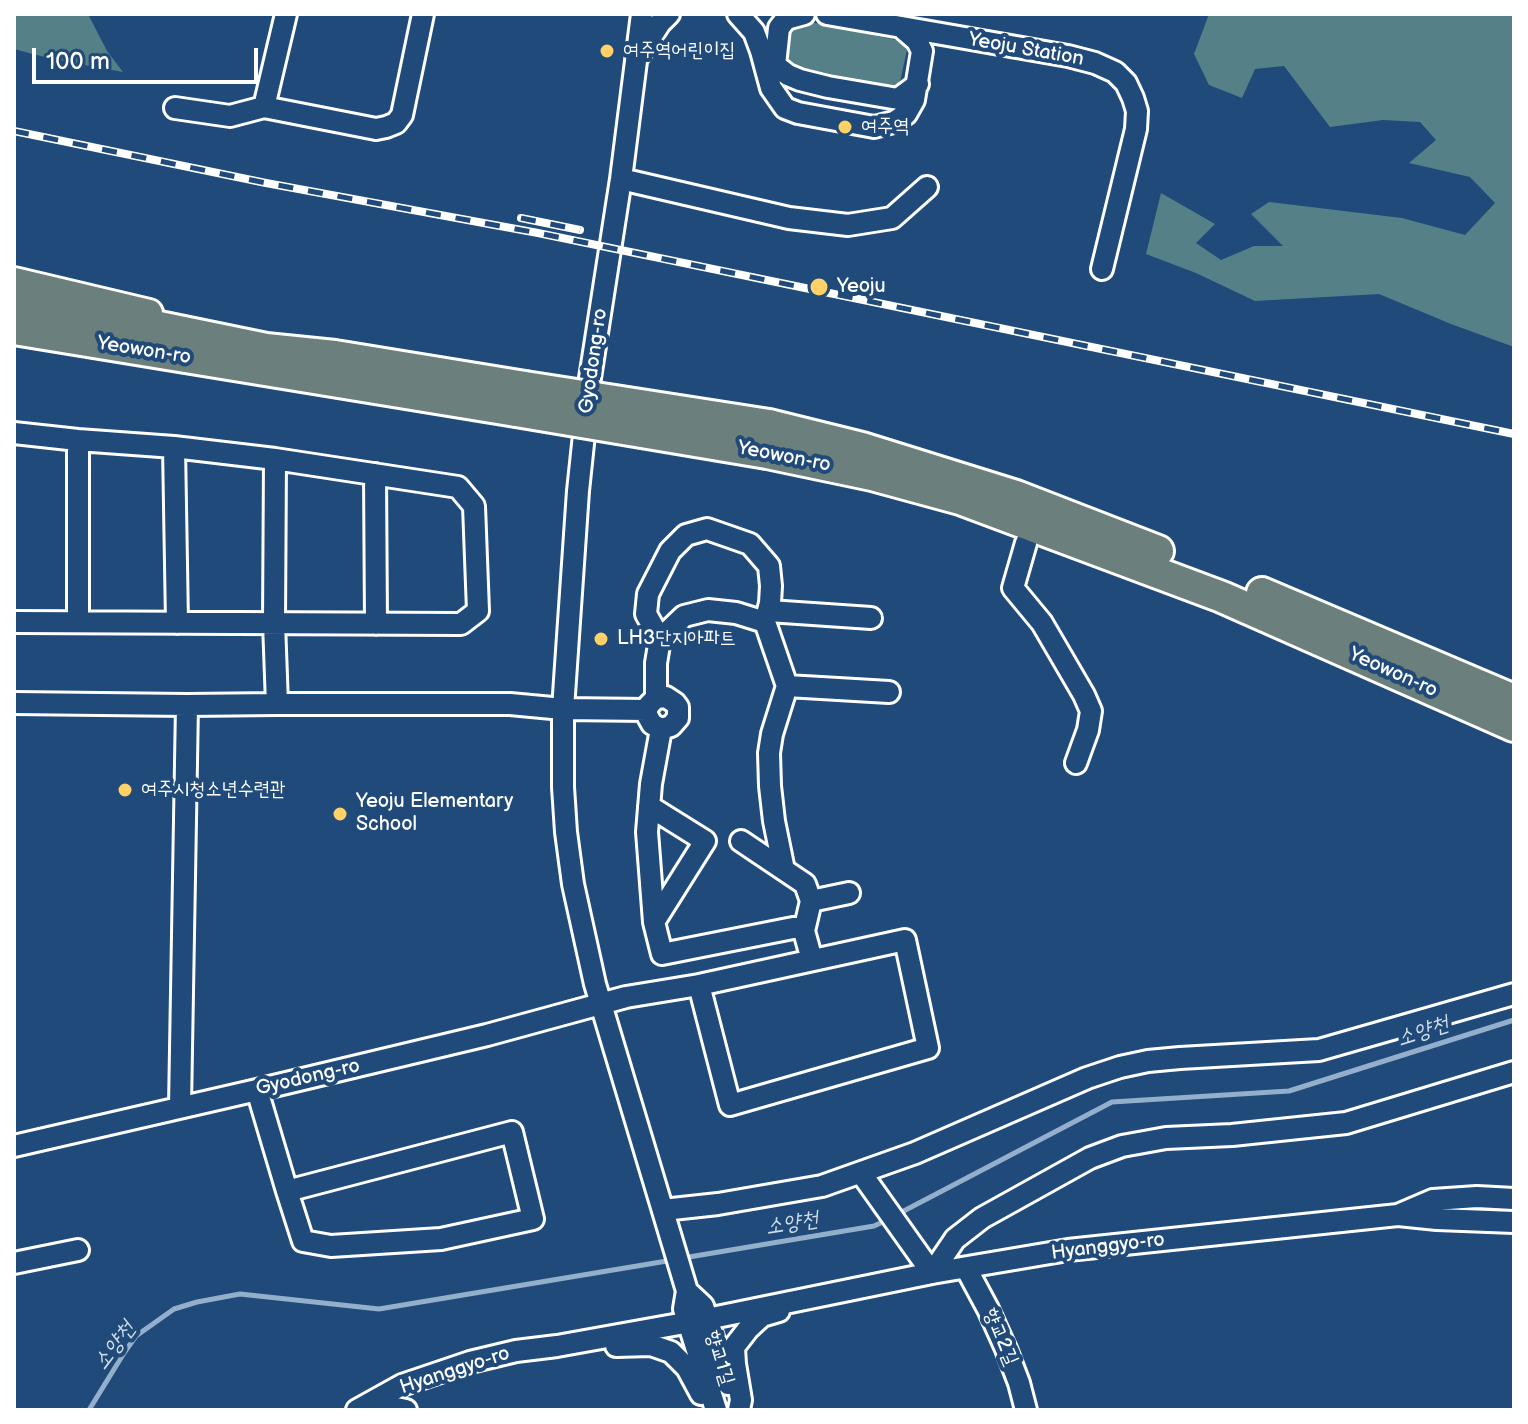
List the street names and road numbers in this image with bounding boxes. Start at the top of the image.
street label: Yeoju Station [967,28,1085,72]
street label: Gyodong-ro [575,307,613,415]
street label: Yeowon-ro [95,332,193,370]
street label: Yeowon-ro [735,436,833,478]
street label: Yeowon-ro [1345,643,1441,703]
street label: Gyodong-ro [254,1054,362,1102]
street label: Hyanggyo-ro [1050,1228,1166,1266]
street label: 향교2길 [977,1305,1023,1369]
street label: 향교1길 [699,1328,739,1388]
street label: Hyanggyo-ro [397,1342,513,1400]

